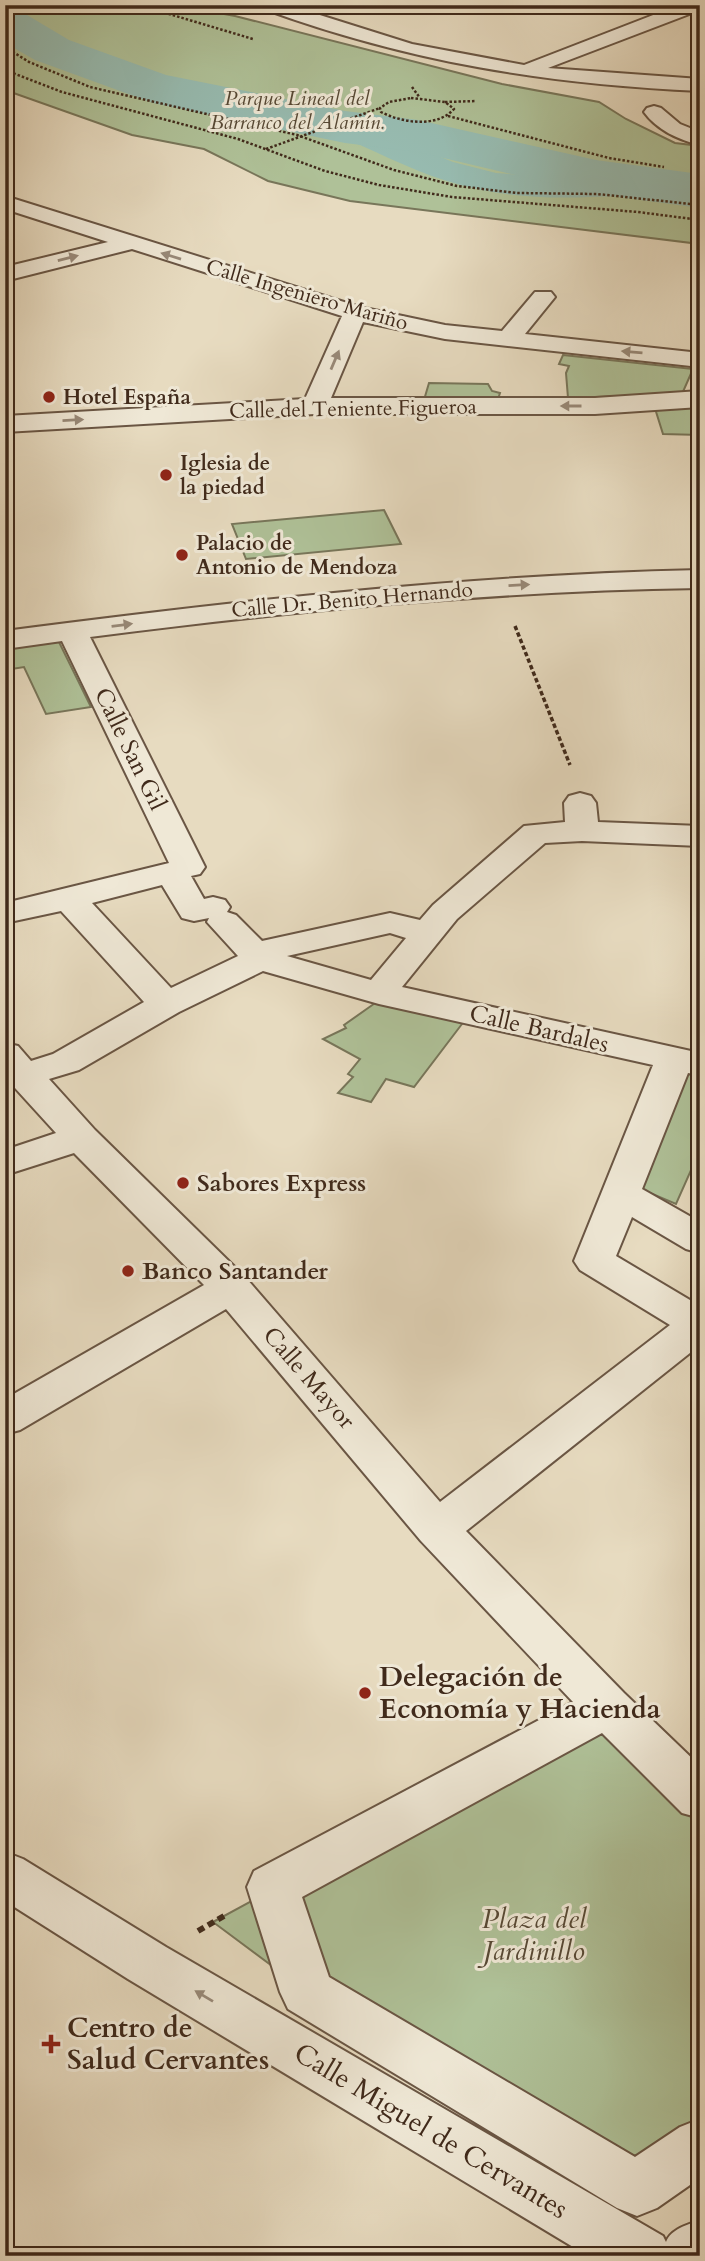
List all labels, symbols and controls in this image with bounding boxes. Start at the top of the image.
park label: Parque Lineal del Barranco del Alamín. [210,84,384,137]
one-way arrow [161,250,182,260]
street label: Calle Ingeniero Mariño [202,252,412,338]
one-way arrow [57,253,79,264]
one-way arrow [621,346,643,357]
one-way arrow [329,350,341,370]
place label: Hotel España [63,383,191,412]
marker: Hotel España [41,389,57,405]
street label: Calle del Teniente Figueroa [229,392,477,426]
one-way arrow [560,401,582,412]
one-way arrow [63,414,85,425]
place label: Iglesia de la piedad [180,449,270,502]
marker: Iglesia de la piedad [158,467,174,483]
place label: Palacio de Antonio de Mendoza [196,529,398,582]
marker: Palacio de Antonio de Mendoza [174,547,190,563]
street label: Calle Dr. Benito Hernando [230,575,474,625]
one-way arrow [508,579,530,590]
one-way arrow [111,619,133,630]
street label: Calle San Gil [86,682,174,816]
street label: Calle Bardales [466,997,612,1061]
place label: Sabores Express [197,1167,366,1200]
marker: Sabores Express [175,1175,191,1191]
place label: Banco Santander [142,1255,328,1288]
marker: Banco Santander [120,1263,136,1279]
street label: Calle Mayor [255,1320,363,1436]
place label: Delegación de Economía y Hacienda [379,1658,661,1728]
marker: Delegación de Economía y Hacienda [357,1685,373,1701]
park label: Plaza del Jardinillo [477,1900,588,1970]
one-way arrow [194,1990,213,2002]
place label: Centro de Salud Cervantes [67,2009,269,2079]
marker: Centro de Salud Cervantes [41,2034,61,2054]
street label: Calle Miguel de Cervantes [287,2034,575,2228]

